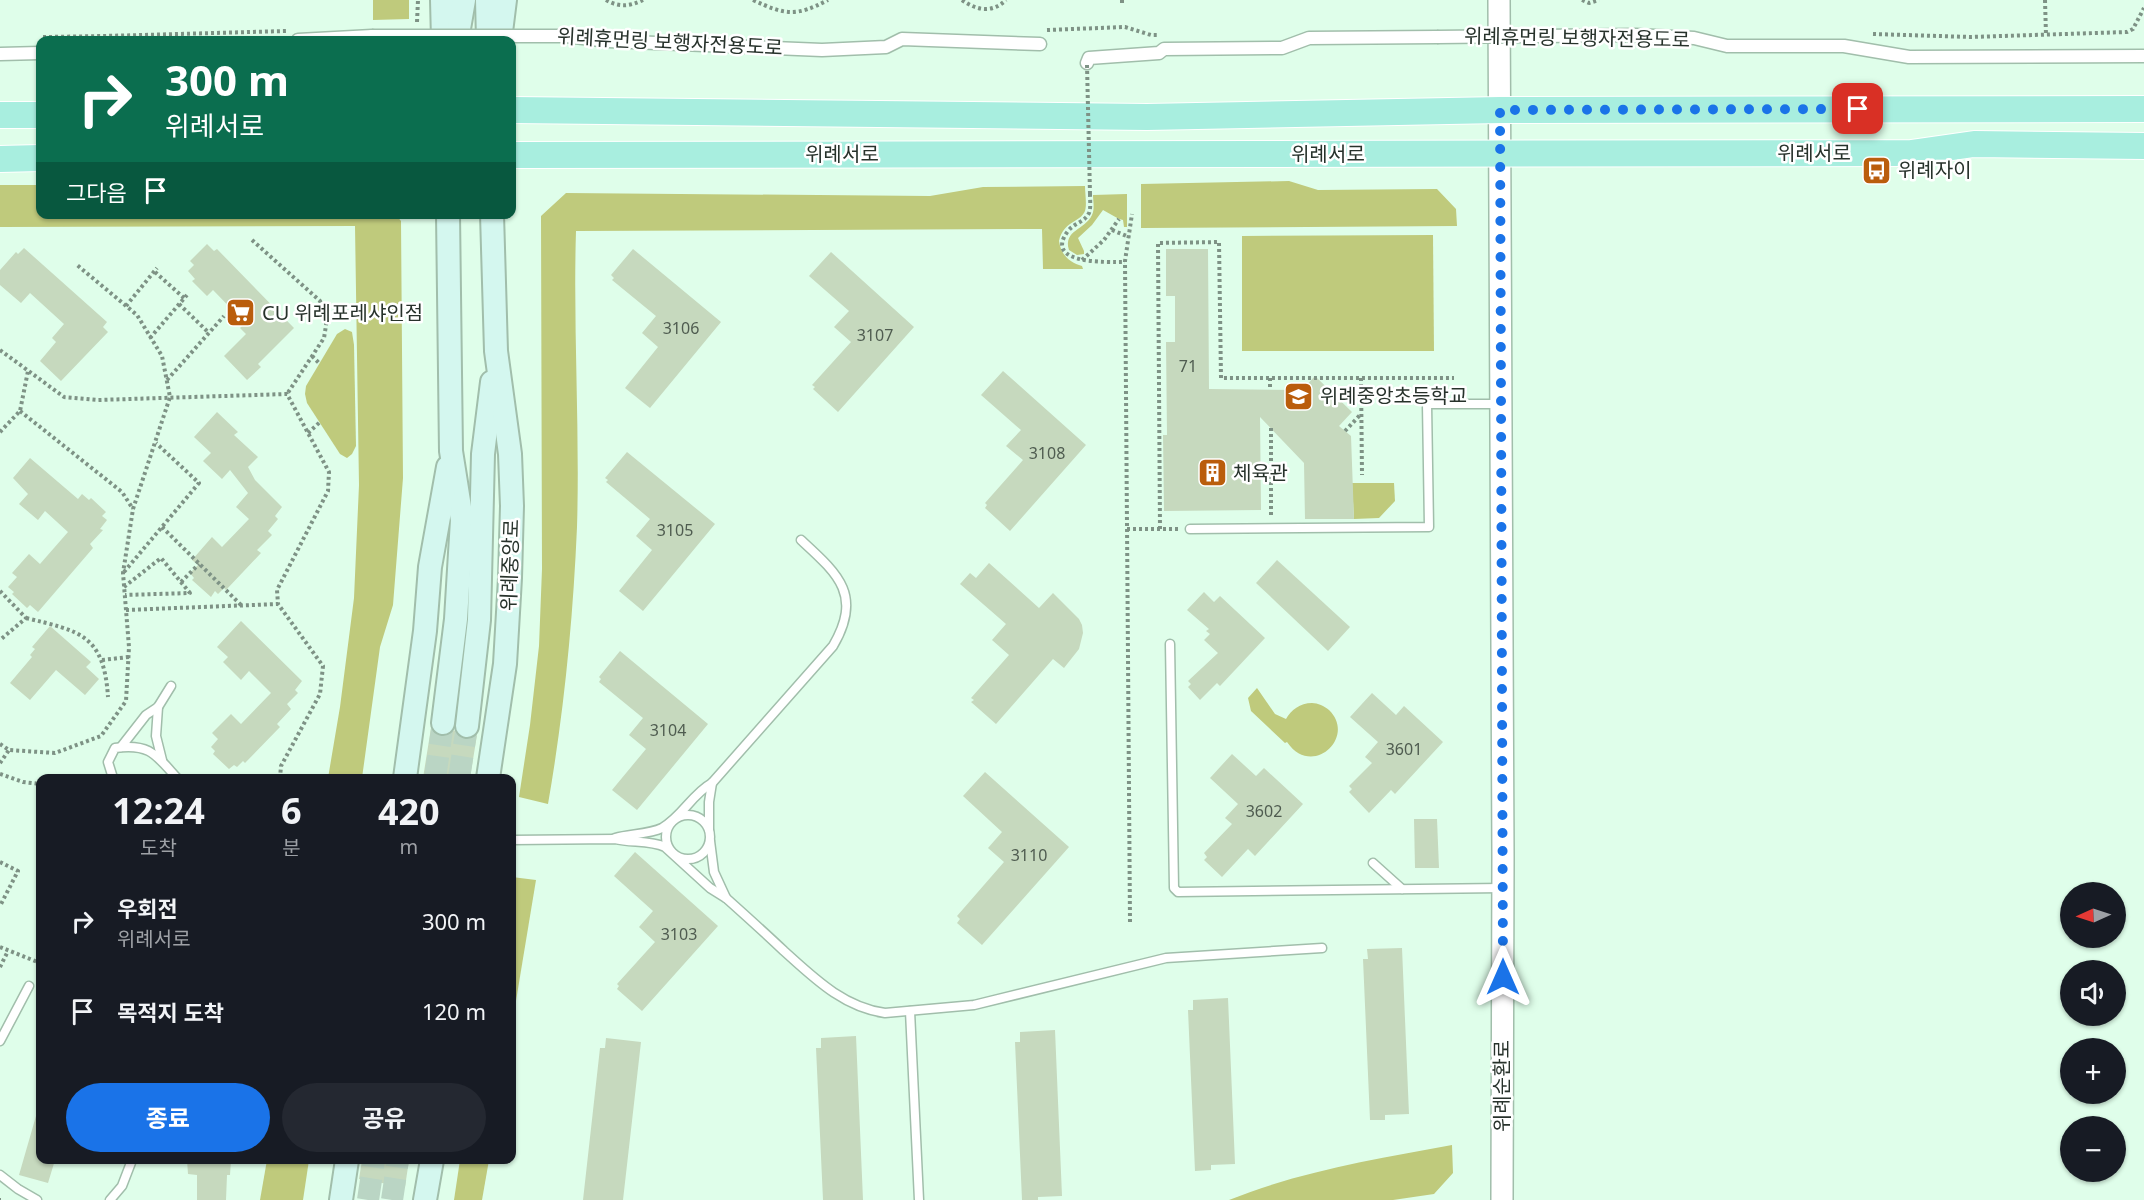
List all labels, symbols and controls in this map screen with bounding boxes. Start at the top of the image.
street label: 위례휴먼링 보행자전용도로 [556,22,784,61]
street label: 위례휴먼링 보행자전용도로 [1464,22,1690,53]
text: 300 m [165,51,289,108]
icon: right [66,60,144,138]
pin [1832,83,1883,134]
icon: arrive [1841,92,1874,125]
text: 위례서로 [165,107,264,144]
street label: 위례서로 [1777,139,1851,166]
street label: 위례서로 [805,140,879,167]
street label: 위례서로 [1291,140,1365,167]
bus stop icon: 위례자이 [1861,154,1893,186]
place label: 위례자이 [1898,156,1972,183]
icon: arrive [139,174,172,207]
text: 그다음 [66,177,127,207]
supermarket icon: CU 위례포레샤인점 [225,297,257,329]
place label: CU 위례포레샤인점 [262,299,423,326]
house number: 3106 [663,317,699,339]
house number: 3107 [857,324,893,346]
house number: 71 [1179,355,1197,377]
school or university icon: 위례중앙초등학교 [1283,380,1315,412]
place label: 위례중앙초등학교 [1320,382,1467,409]
house number: 3108 [1029,442,1065,464]
building icon: 체육관 [1196,457,1228,489]
place label: 체육관 [1233,459,1288,486]
street label: 위례중앙로 [494,519,525,611]
house number: 3105 [657,519,693,541]
house number: 3104 [650,719,686,741]
house number: 3601 [1386,738,1422,760]
text: 12:24 [112,786,205,835]
text: 6 [281,786,302,835]
text: 420 [378,787,440,836]
house number: 3602 [1246,800,1282,822]
text: m [399,833,418,860]
text: 도착 [140,834,177,861]
text: 분 [282,834,301,861]
house number: 3110 [1011,844,1047,866]
north arrow [2060,882,2126,948]
map controls [2060,882,2126,1182]
text: 우회전 [117,893,178,923]
icon: right [66,905,99,938]
text: 300 m [422,906,486,936]
house number: 3103 [661,923,697,945]
text: 위례서로 [117,925,191,952]
position arrow [1471,945,1535,1009]
button: sound [2060,960,2126,1026]
icon: arrive [66,995,99,1028]
text: 120 m [422,996,486,1026]
text: 목적지 도착 [117,997,224,1027]
button: + [2060,1038,2126,1104]
street label: 위례순환로 [1488,1040,1515,1132]
button: 종료 [66,1083,270,1152]
button: 공유 [282,1083,486,1152]
button: − [2060,1116,2126,1182]

